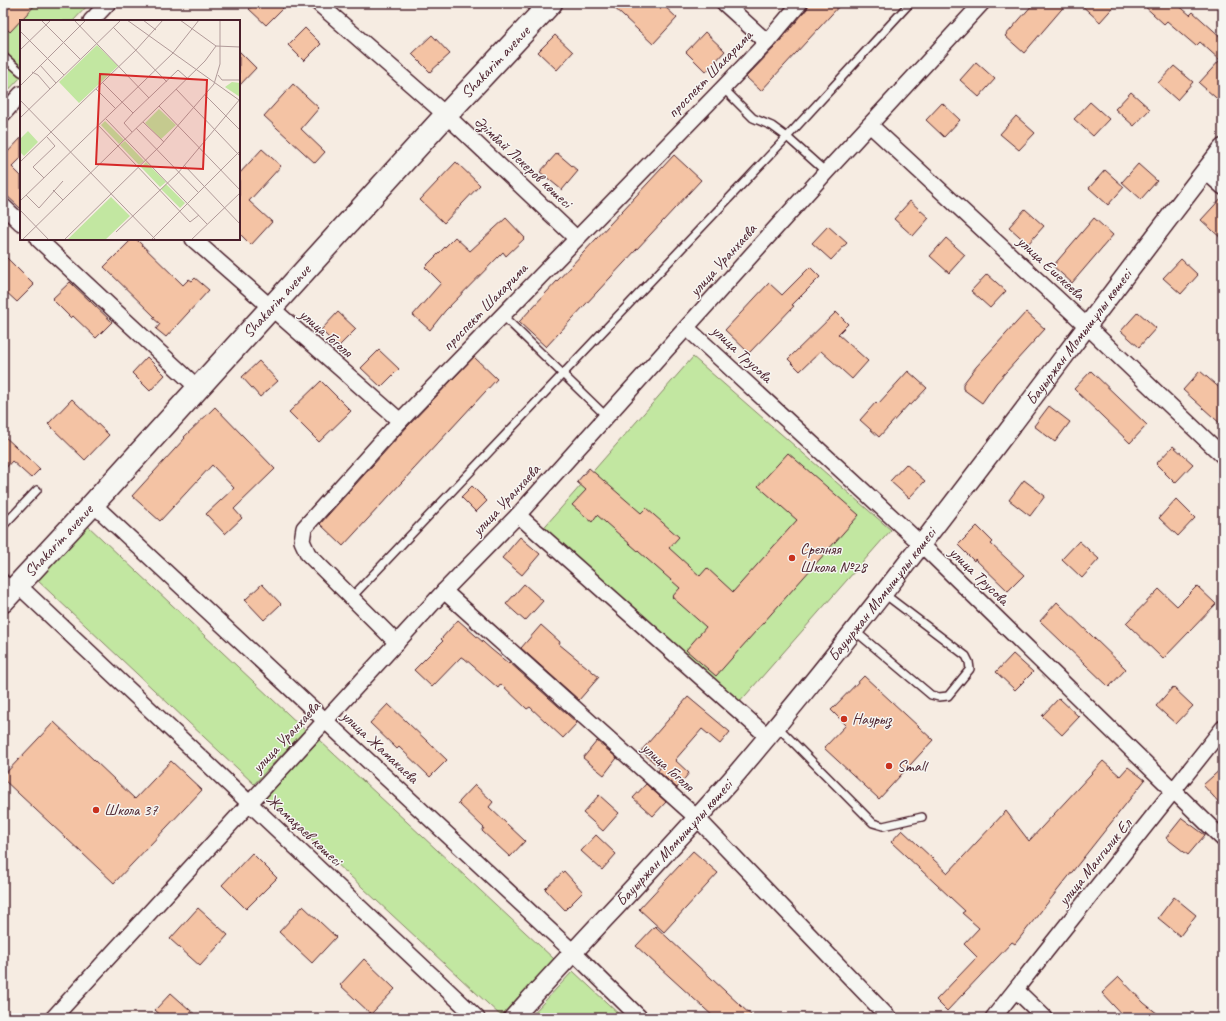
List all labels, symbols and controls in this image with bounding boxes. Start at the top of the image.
inset map [20,20,240,240]
street label: Shakarim avenue [457,20,536,103]
street label: проспект Шакарима [663,25,758,122]
street label: Әзімбай Лекеров көшесі [470,112,578,214]
street label: улица Уранхаева [684,219,762,301]
street label: улица Ешекеева [1012,231,1090,305]
street label: проспект Шакарима [438,258,533,355]
street label: Shakarim avenue [239,259,317,342]
street label: Бауыржан Момышұлы көшесі [1021,264,1137,409]
street label: улица Гоголя [295,304,358,363]
street label: улица Трусова [707,320,778,388]
street label: улица Уранхаева [467,459,545,541]
street label: Shakarim avenue [20,499,99,582]
street label: Бауыржан Момышұлы көшесі [823,522,942,665]
place label: Срелняя Школа №28 [800,539,869,577]
street label: улица Трусова [944,542,1014,611]
marker: Срелняя Школа №28 [787,553,797,563]
street label: улица Уранхаева [247,696,325,778]
street label: улица Жамакаева [337,705,424,789]
place label: Наурыз [852,709,893,729]
marker: Наурыз [839,714,849,724]
street label: улица Гоголя [637,738,700,797]
place label: Small [897,756,929,776]
marker: Small [884,761,894,771]
street label: Бауыржан Момышұлы көшесі [611,774,738,910]
street label: Жамақаев көшесі [262,790,348,872]
place label: Школа 37 [104,800,158,820]
marker: Школа 37 [91,805,101,815]
street label: улица Мангилик Ел [1053,813,1137,910]

